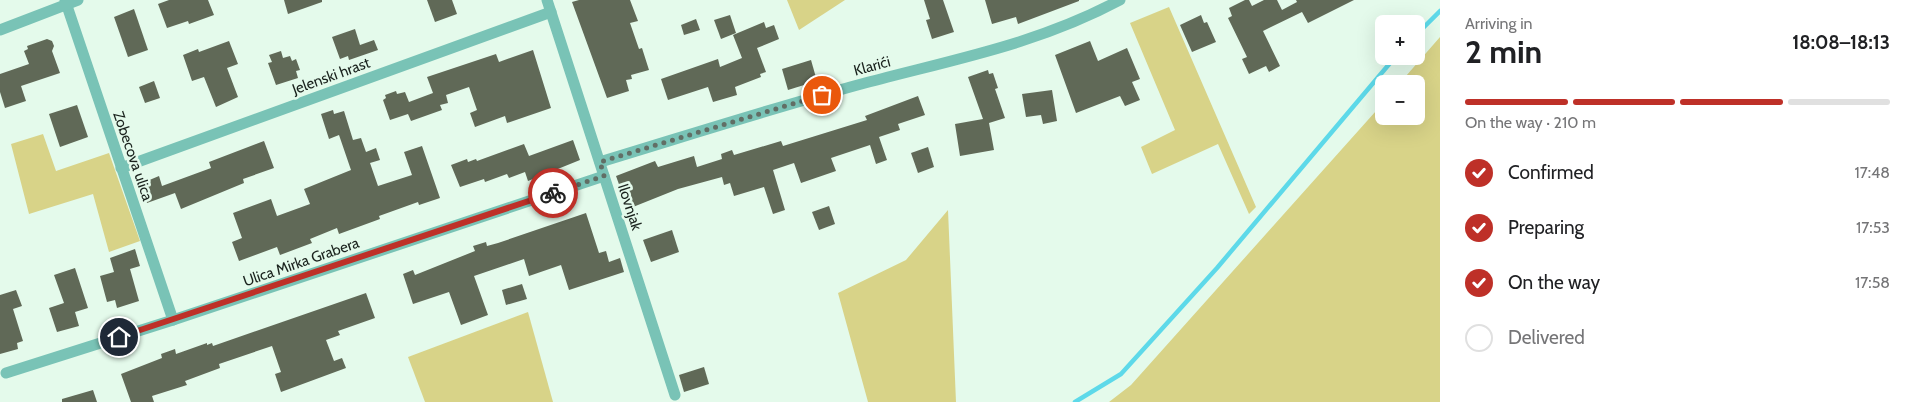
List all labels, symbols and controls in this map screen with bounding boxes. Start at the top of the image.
text: Arriving in [1465,14,1532,33]
map controls [1375,15,1425,125]
button: + [1375,15,1425,65]
text: 18:08–18:13 [1792,31,1890,54]
text: 2 min [1465,32,1542,71]
street label: Klarići [852,53,892,79]
street label: Jelenski hrast [289,54,372,99]
pin [801,74,843,116]
button: − [1375,75,1425,125]
icon: bag [808,81,836,109]
street label: Zobecova ulica [109,109,157,204]
text: On the way · 210 m [1465,113,1596,132]
icon: check [1465,159,1493,187]
text: Confirmed [1508,161,1594,184]
text: 17:48 [1854,163,1890,182]
courier [528,168,578,218]
icon: bike [539,179,567,207]
street label: Ilovnjak [614,181,646,233]
icon: check [1465,214,1493,242]
text: Preparing [1508,216,1584,239]
text: 17:53 [1856,218,1890,237]
street label: Ulica Mirka Grabera [241,233,362,290]
icon: check [1465,269,1493,297]
text: On the way [1508,271,1600,294]
text: 17:58 [1855,273,1890,292]
pin [98,316,140,358]
icon: home [105,323,133,351]
text: Delivered [1508,326,1585,349]

